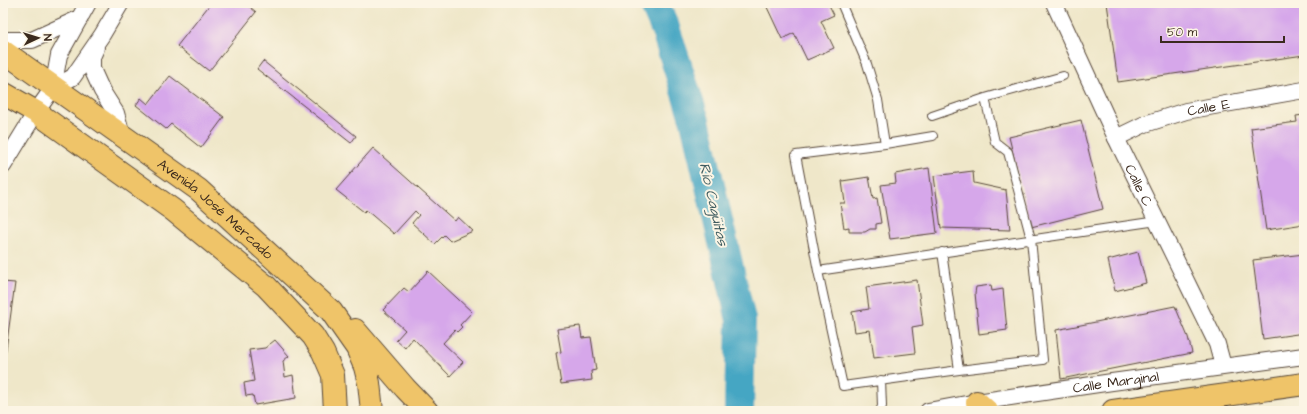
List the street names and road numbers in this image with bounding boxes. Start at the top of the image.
street label: Calle E [1186,94,1232,122]
street label: Avenida José Mercado [153,155,277,264]
street label: Calle C [1119,161,1157,210]
street label: Calle Marginal [1071,367,1160,399]

